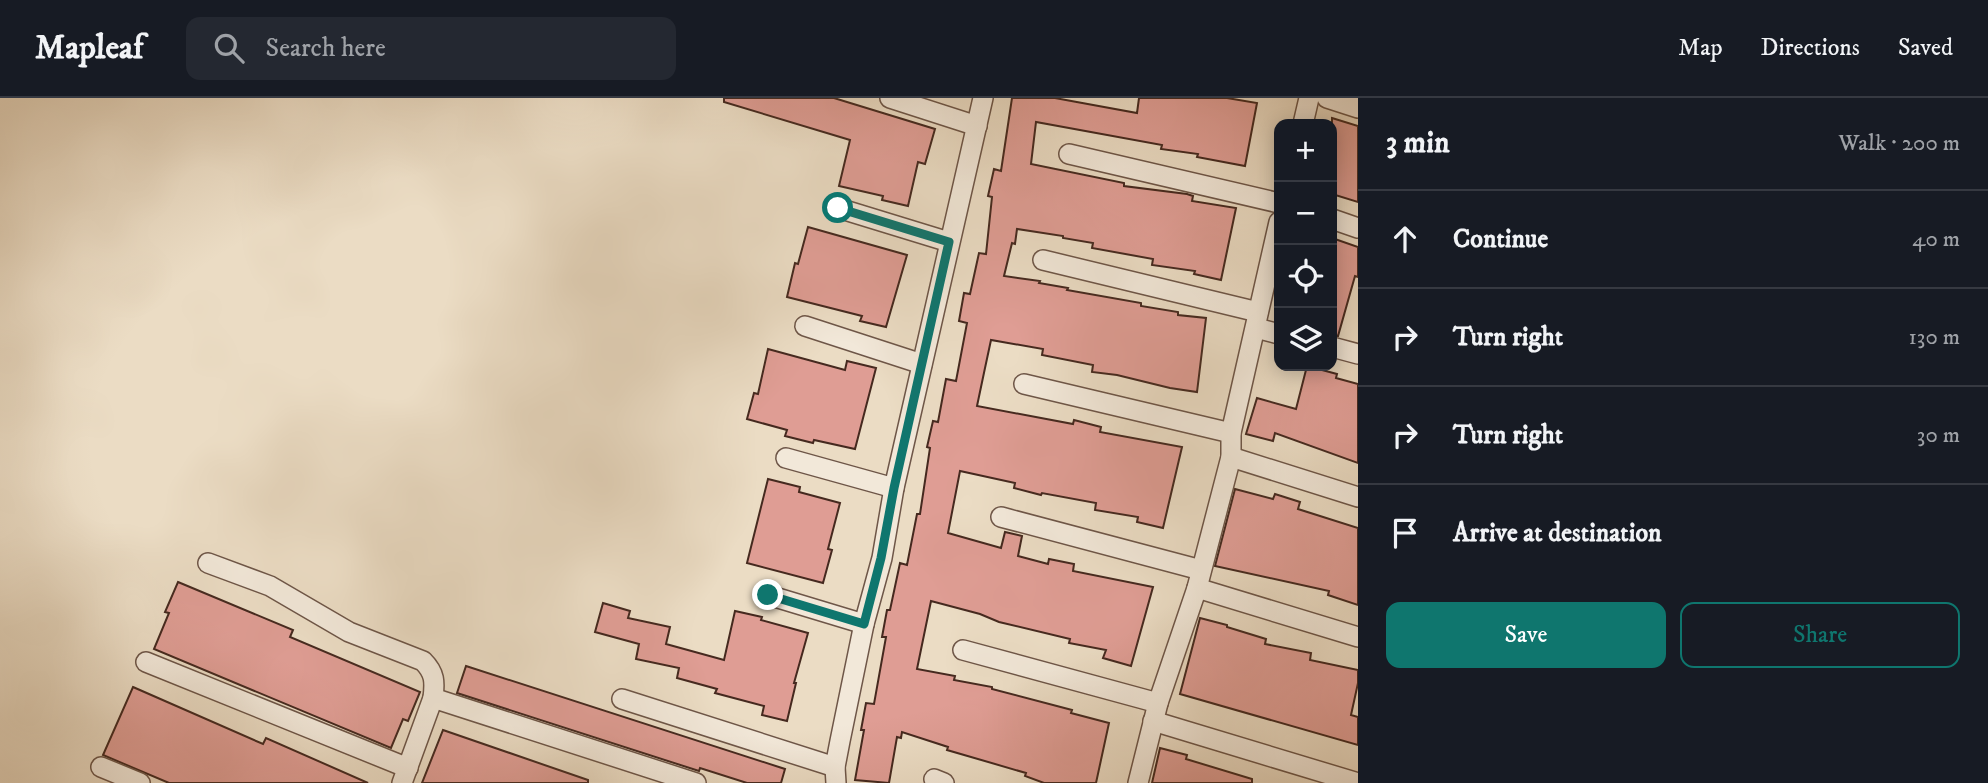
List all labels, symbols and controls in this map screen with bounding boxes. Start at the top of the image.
search box [186,17,676,80]
text: Mapleaf [35,28,144,69]
icon: search [210,29,248,67]
text: Search here [266,32,386,65]
text: Map [1678,33,1723,63]
text: Directions [1761,33,1860,63]
text: Saved [1898,33,1953,63]
map controls [1274,119,1337,371]
button: + [1274,119,1337,182]
text: 3 min [1386,125,1450,162]
text: Walk · 200 m [1839,129,1960,158]
button: − [1274,182,1337,245]
route start [822,192,853,223]
icon: ahead [1386,220,1424,258]
text: Continue [1453,223,1548,256]
text: 40 m [1912,225,1960,254]
button: locate [1274,245,1337,308]
button: layers [1274,308,1337,371]
icon: right [1386,318,1424,356]
text: Turn right [1453,321,1563,354]
text: 130 m [1908,323,1960,352]
icon: right [1386,416,1424,454]
text: Turn right [1453,419,1563,452]
text: 30 m [1917,421,1960,450]
icon: arrive [1386,514,1424,552]
text: Arrive at destination [1453,517,1662,550]
route end [752,579,783,610]
button: Save [1386,602,1666,668]
button: Share [1680,602,1960,668]

